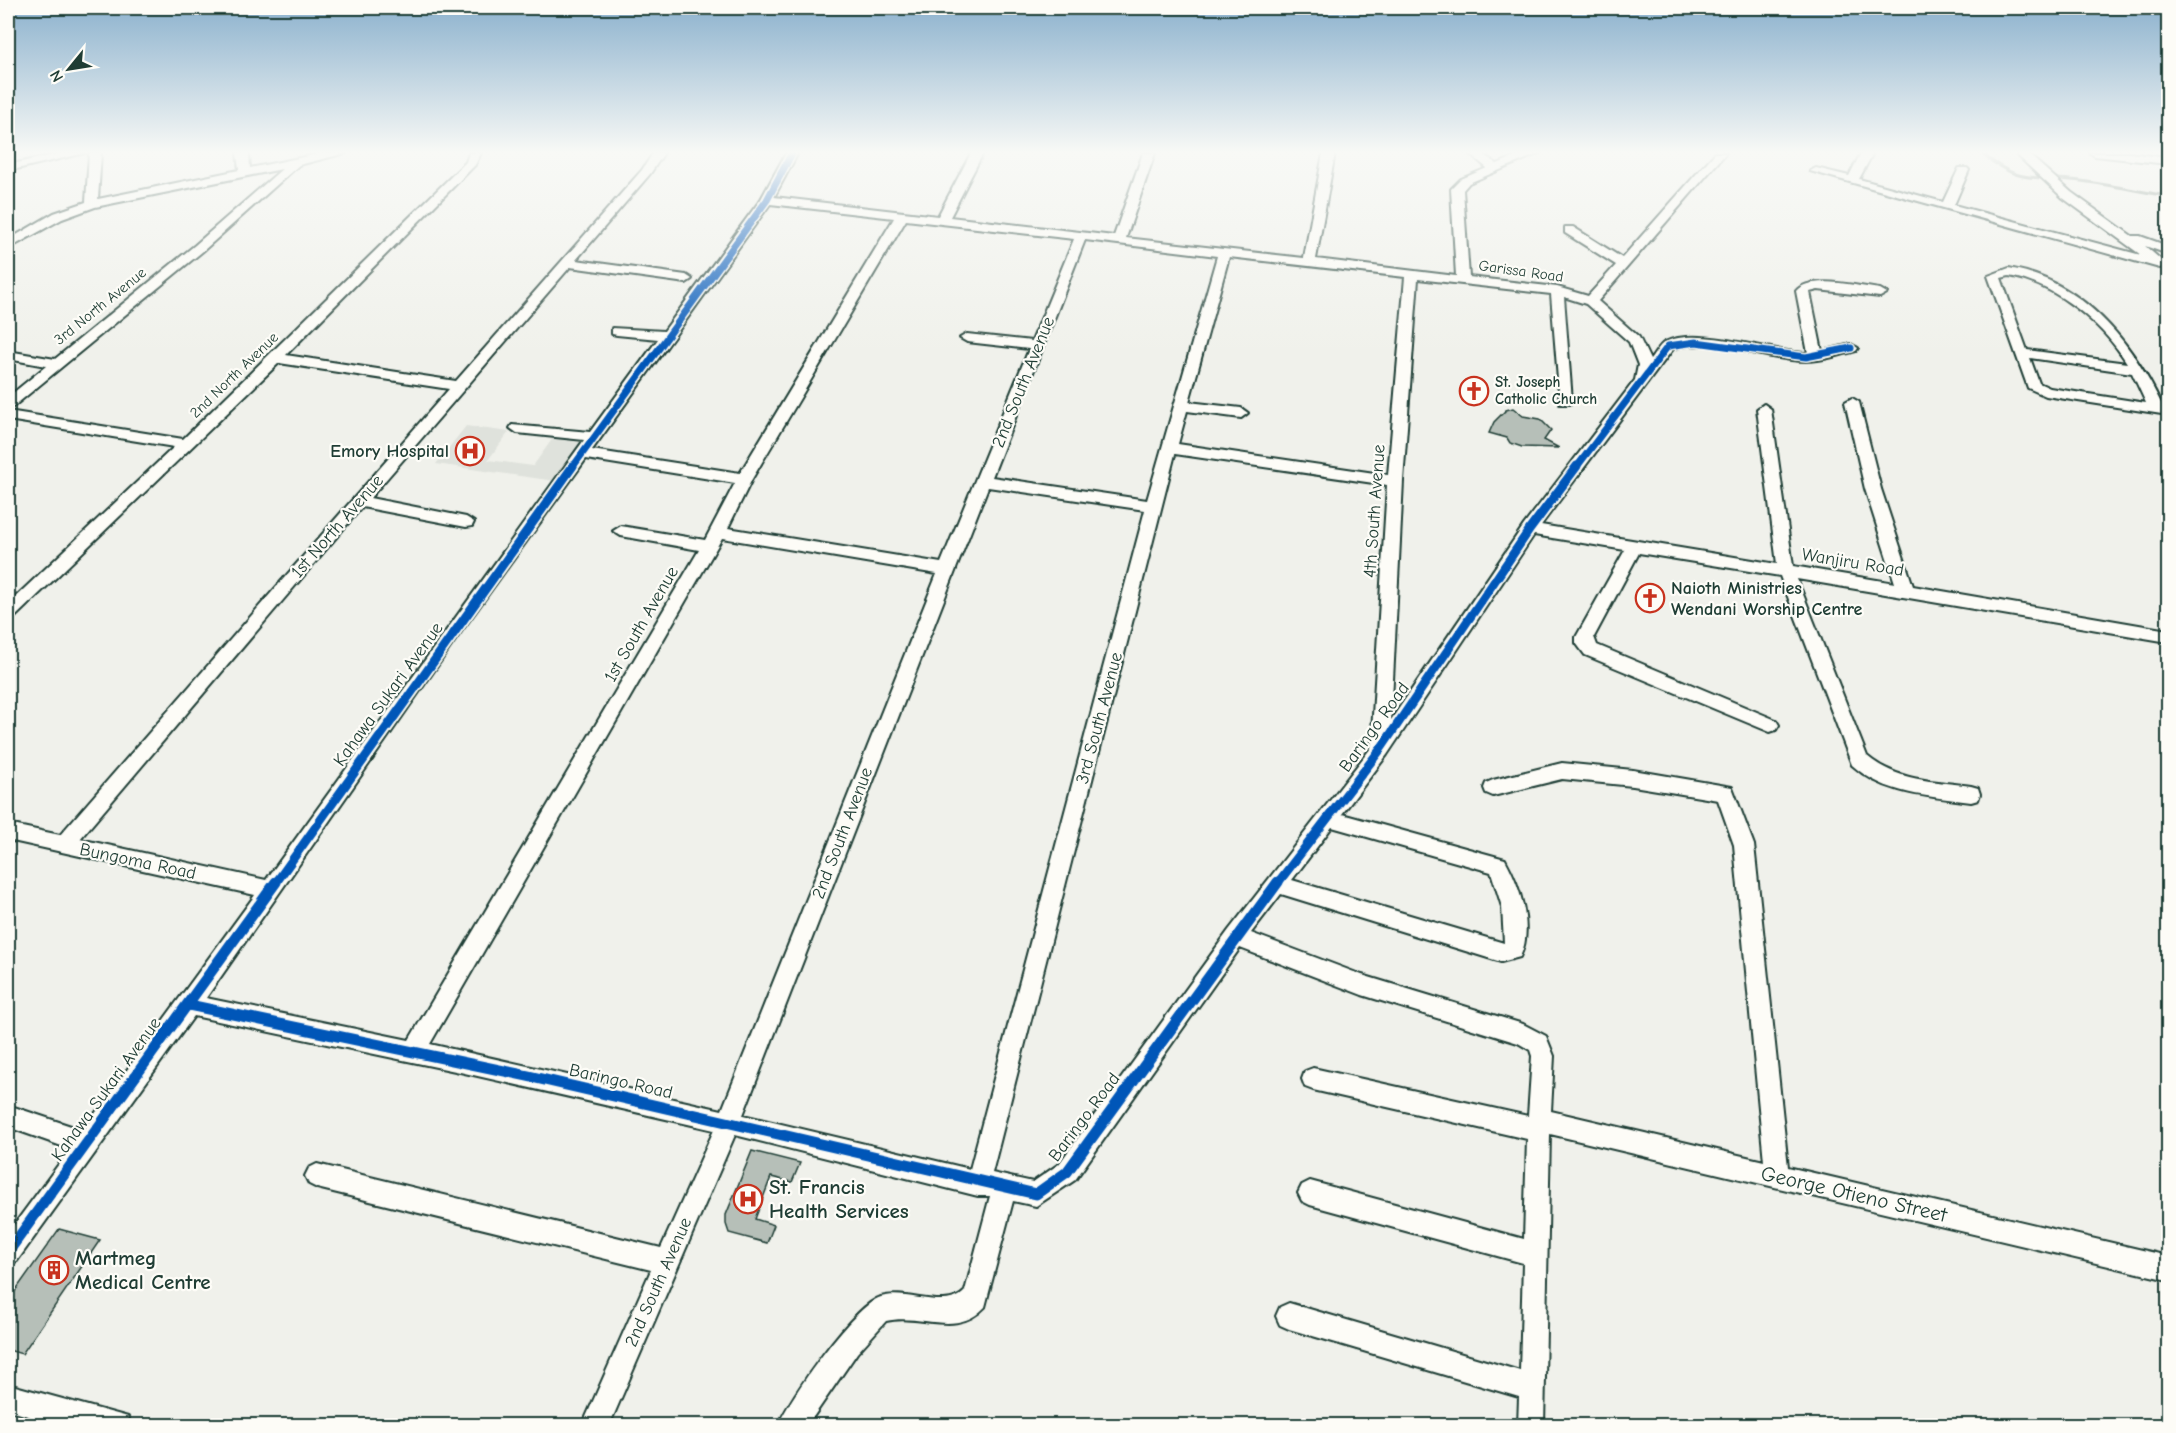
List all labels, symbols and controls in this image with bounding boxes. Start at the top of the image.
north arrow [39,39,99,99]
text: N [46,67,67,85]
street label: Garissa Road [1477,256,1565,286]
street label: 3rd North Avenue [50,263,150,349]
street label: 2nd South Avenue [988,314,1059,451]
street label: 2nd North Avenue [186,328,282,422]
place label: St. Joseph Catholic Church [1495,373,1597,408]
church icon: St. Joseph Catholic Church [1458,375,1490,407]
hospital icon: Emory Hospital [454,435,486,467]
place label: Emory Hospital [330,441,449,462]
street label: 4th South Avenue [1359,444,1390,579]
street label: 1st North Avenue [287,470,388,582]
street label: Wanjiru Road [1800,544,1906,581]
street label: 1st South Avenue [600,563,683,686]
place label: Naioth Ministries Wendani Worship Centre [1671,578,1863,620]
church icon: Naioth Ministries Wendani Worship Centre [1634,582,1666,614]
street label: Kahawa Sukari Avenue [329,618,448,770]
street label: 3rd South Avenue [1072,650,1127,786]
street label: Baringo Road [1335,678,1414,776]
street label: 2nd South Avenue [808,764,877,902]
street label: Bungoma Road [78,839,198,884]
street label: Kahawa Sukari Avenue [47,1013,166,1165]
street label: Baringo Road [567,1059,675,1104]
street label: Baringo Road [1044,1069,1125,1166]
street label: George Otieno Street [1759,1161,1950,1227]
place label: St. Francis Health Services [769,1175,909,1223]
hospital icon: St. Francis Health Services [732,1183,764,1215]
street label: 2nd South Avenue [621,1214,696,1350]
place label: Martmeg Medical Centre [75,1246,211,1294]
building icon: Martmeg Medical Centre [38,1254,70,1286]

